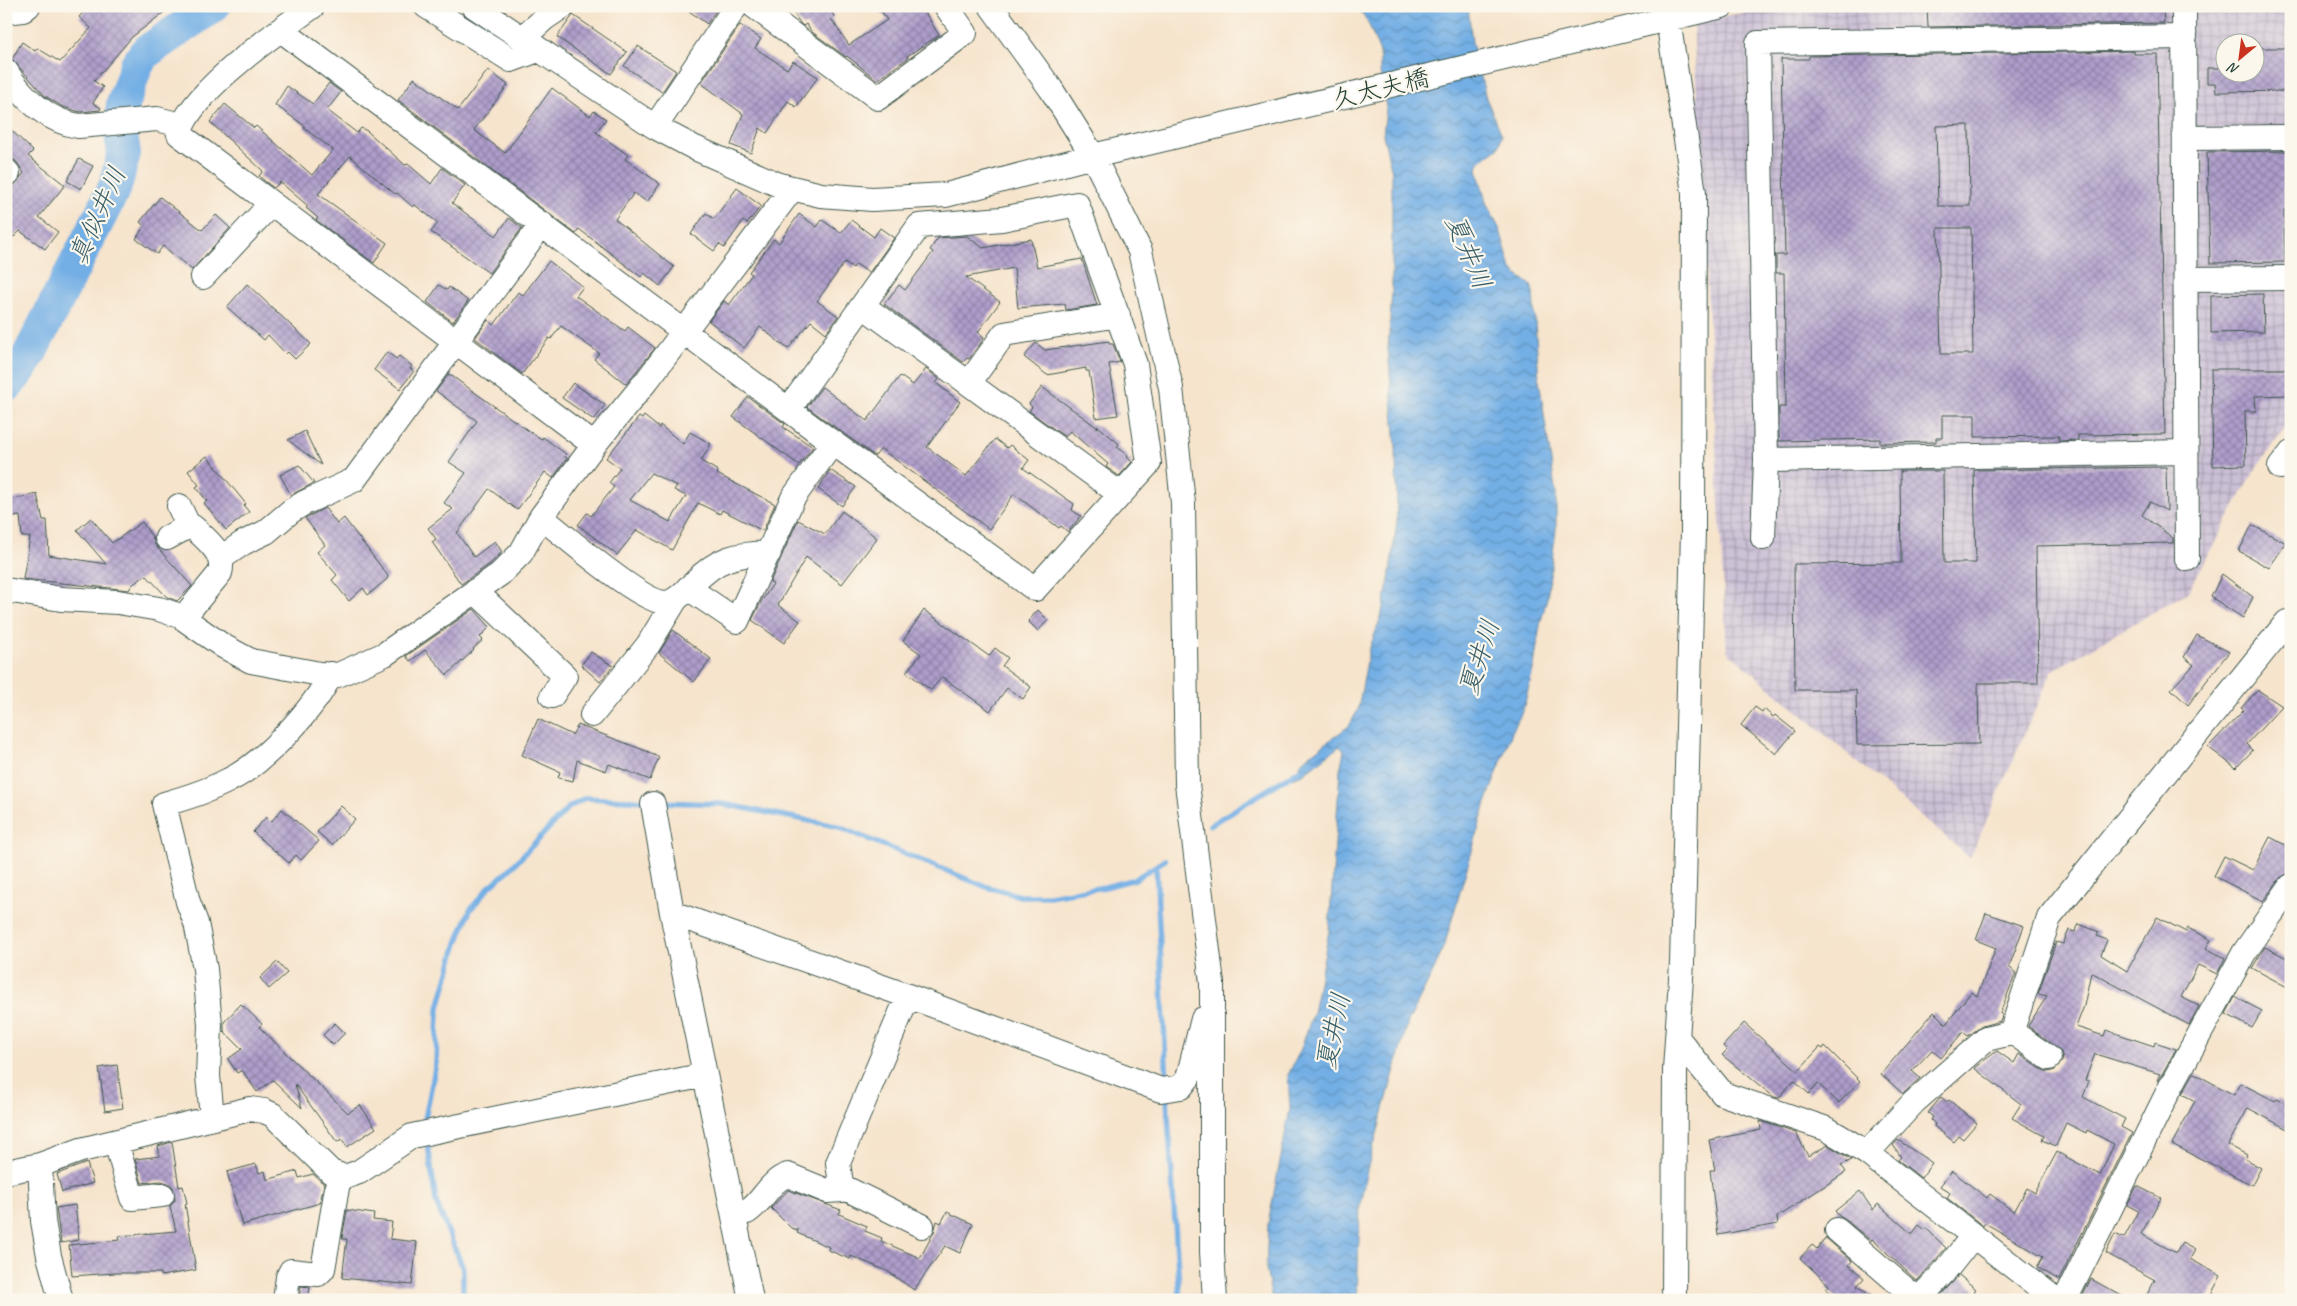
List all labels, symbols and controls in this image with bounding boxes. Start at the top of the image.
north arrow [2214,32,2264,82]
text: N [2224,58,2242,78]
street label: 久太夫橋 [1328,61,1433,117]
water label: 真似井川 [61,161,134,269]
water label: 夏井川 [1438,210,1499,295]
water label: 夏井川 [1452,615,1507,699]
water label: 夏井川 [1309,990,1358,1073]

